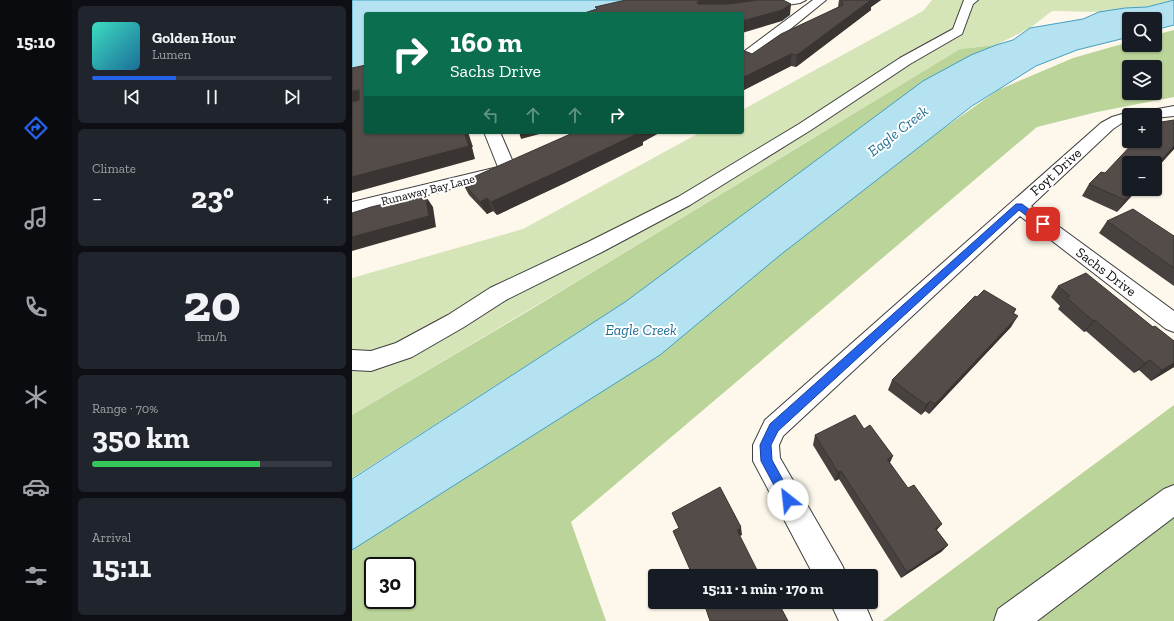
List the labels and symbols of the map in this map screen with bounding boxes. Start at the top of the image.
water label: Eagle Creek [864,102,932,160]
street label: Foyt Drive [1027,144,1085,199]
street label: Runaway Bay Lane [380,171,477,208]
pin [1026,207,1060,241]
street label: Sachs Drive [1073,244,1140,300]
water label: Eagle Creek [605,321,677,339]
position arrow [767,479,809,521]
speed limit sign: 30 [364,557,416,609]

